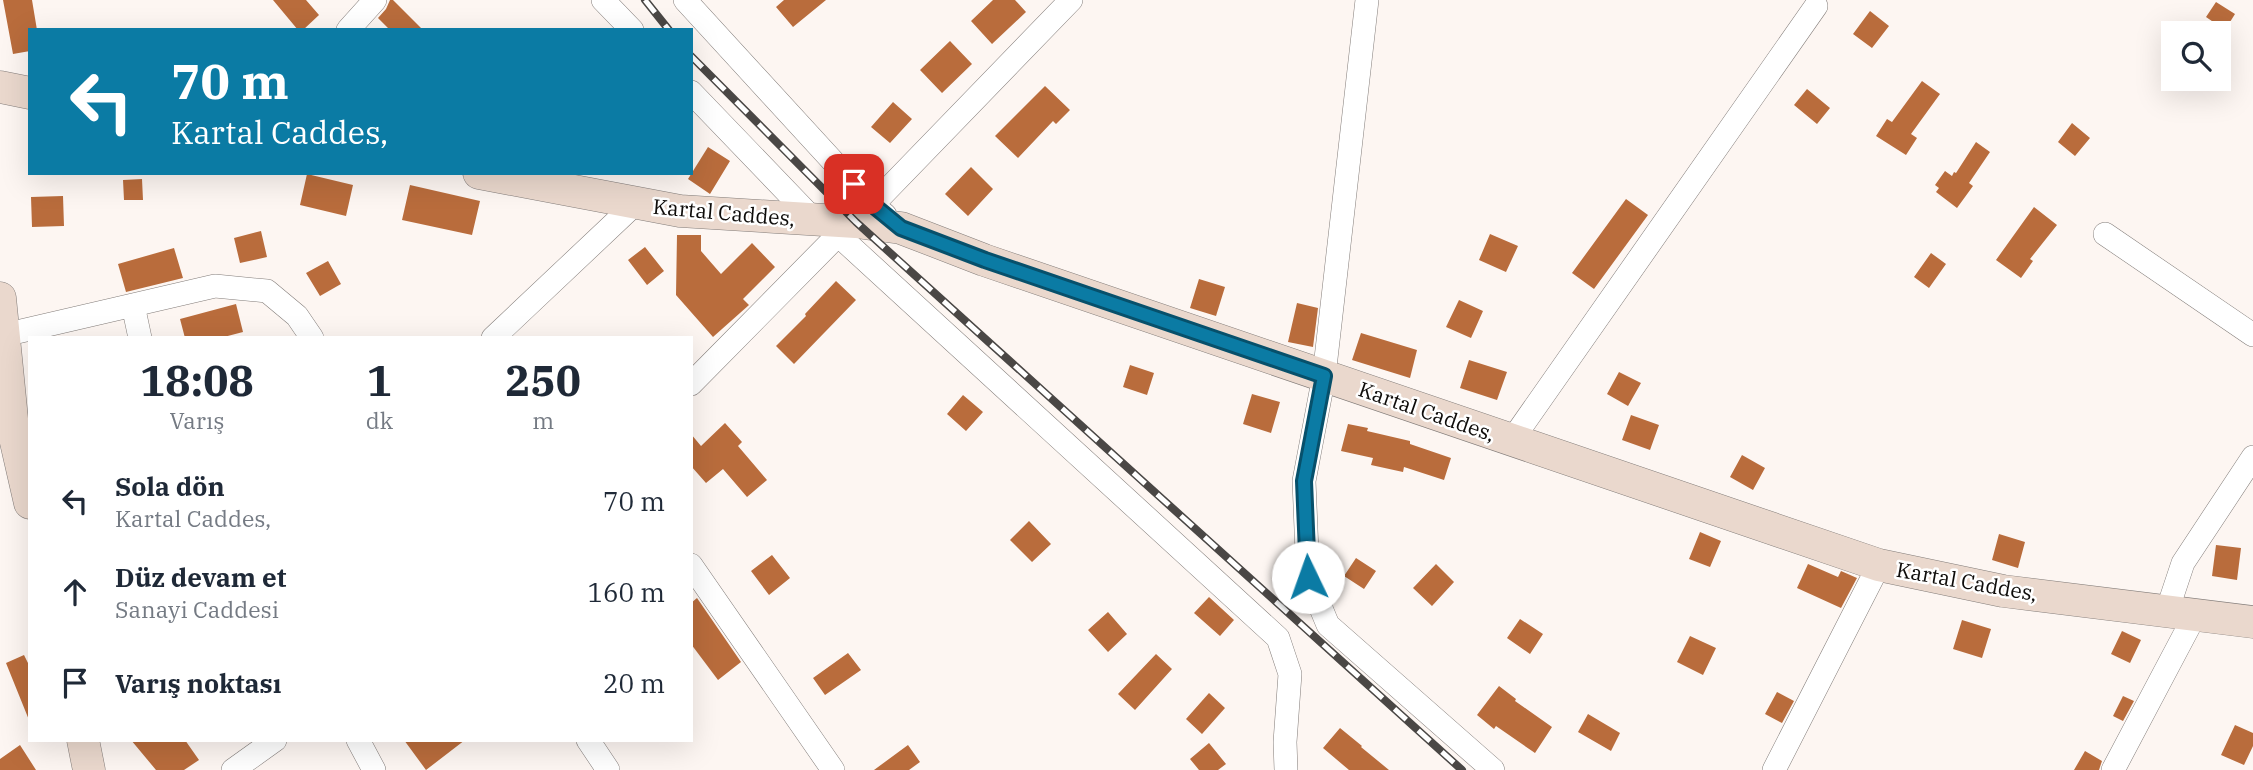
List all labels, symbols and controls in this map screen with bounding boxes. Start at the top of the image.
map controls [2161,21,2231,91]
button: search [2161,21,2231,91]
text: 70 m [171,49,289,112]
icon: left [56,56,147,147]
text: Kartal Caddes, [171,111,388,153]
pin [824,154,884,214]
icon: arrive [835,165,873,203]
street label: Kartal Caddes, [652,192,796,232]
text: 18:08 [140,353,254,408]
text: 1 [367,353,392,408]
text: 250 [505,353,581,408]
street label: Kartal Caddes, [1355,375,1499,447]
text: Varış [169,405,224,435]
text: dk [366,405,393,435]
text: m [532,405,554,435]
text: Sola dön [115,469,225,503]
icon: left [56,482,94,520]
text: 70 m [603,484,665,518]
text: Kartal Caddes, [115,503,271,533]
position arrow [1271,540,1345,614]
street label: Kartal Caddes, [1894,555,2040,607]
text: Düz devam et [115,560,286,594]
icon: ahead [56,573,94,611]
text: 160 m [587,575,665,609]
text: Sanayi Caddesi [115,594,279,624]
icon: arrive [56,664,94,702]
text: Varış noktası [115,666,281,700]
text: 20 m [603,666,665,700]

